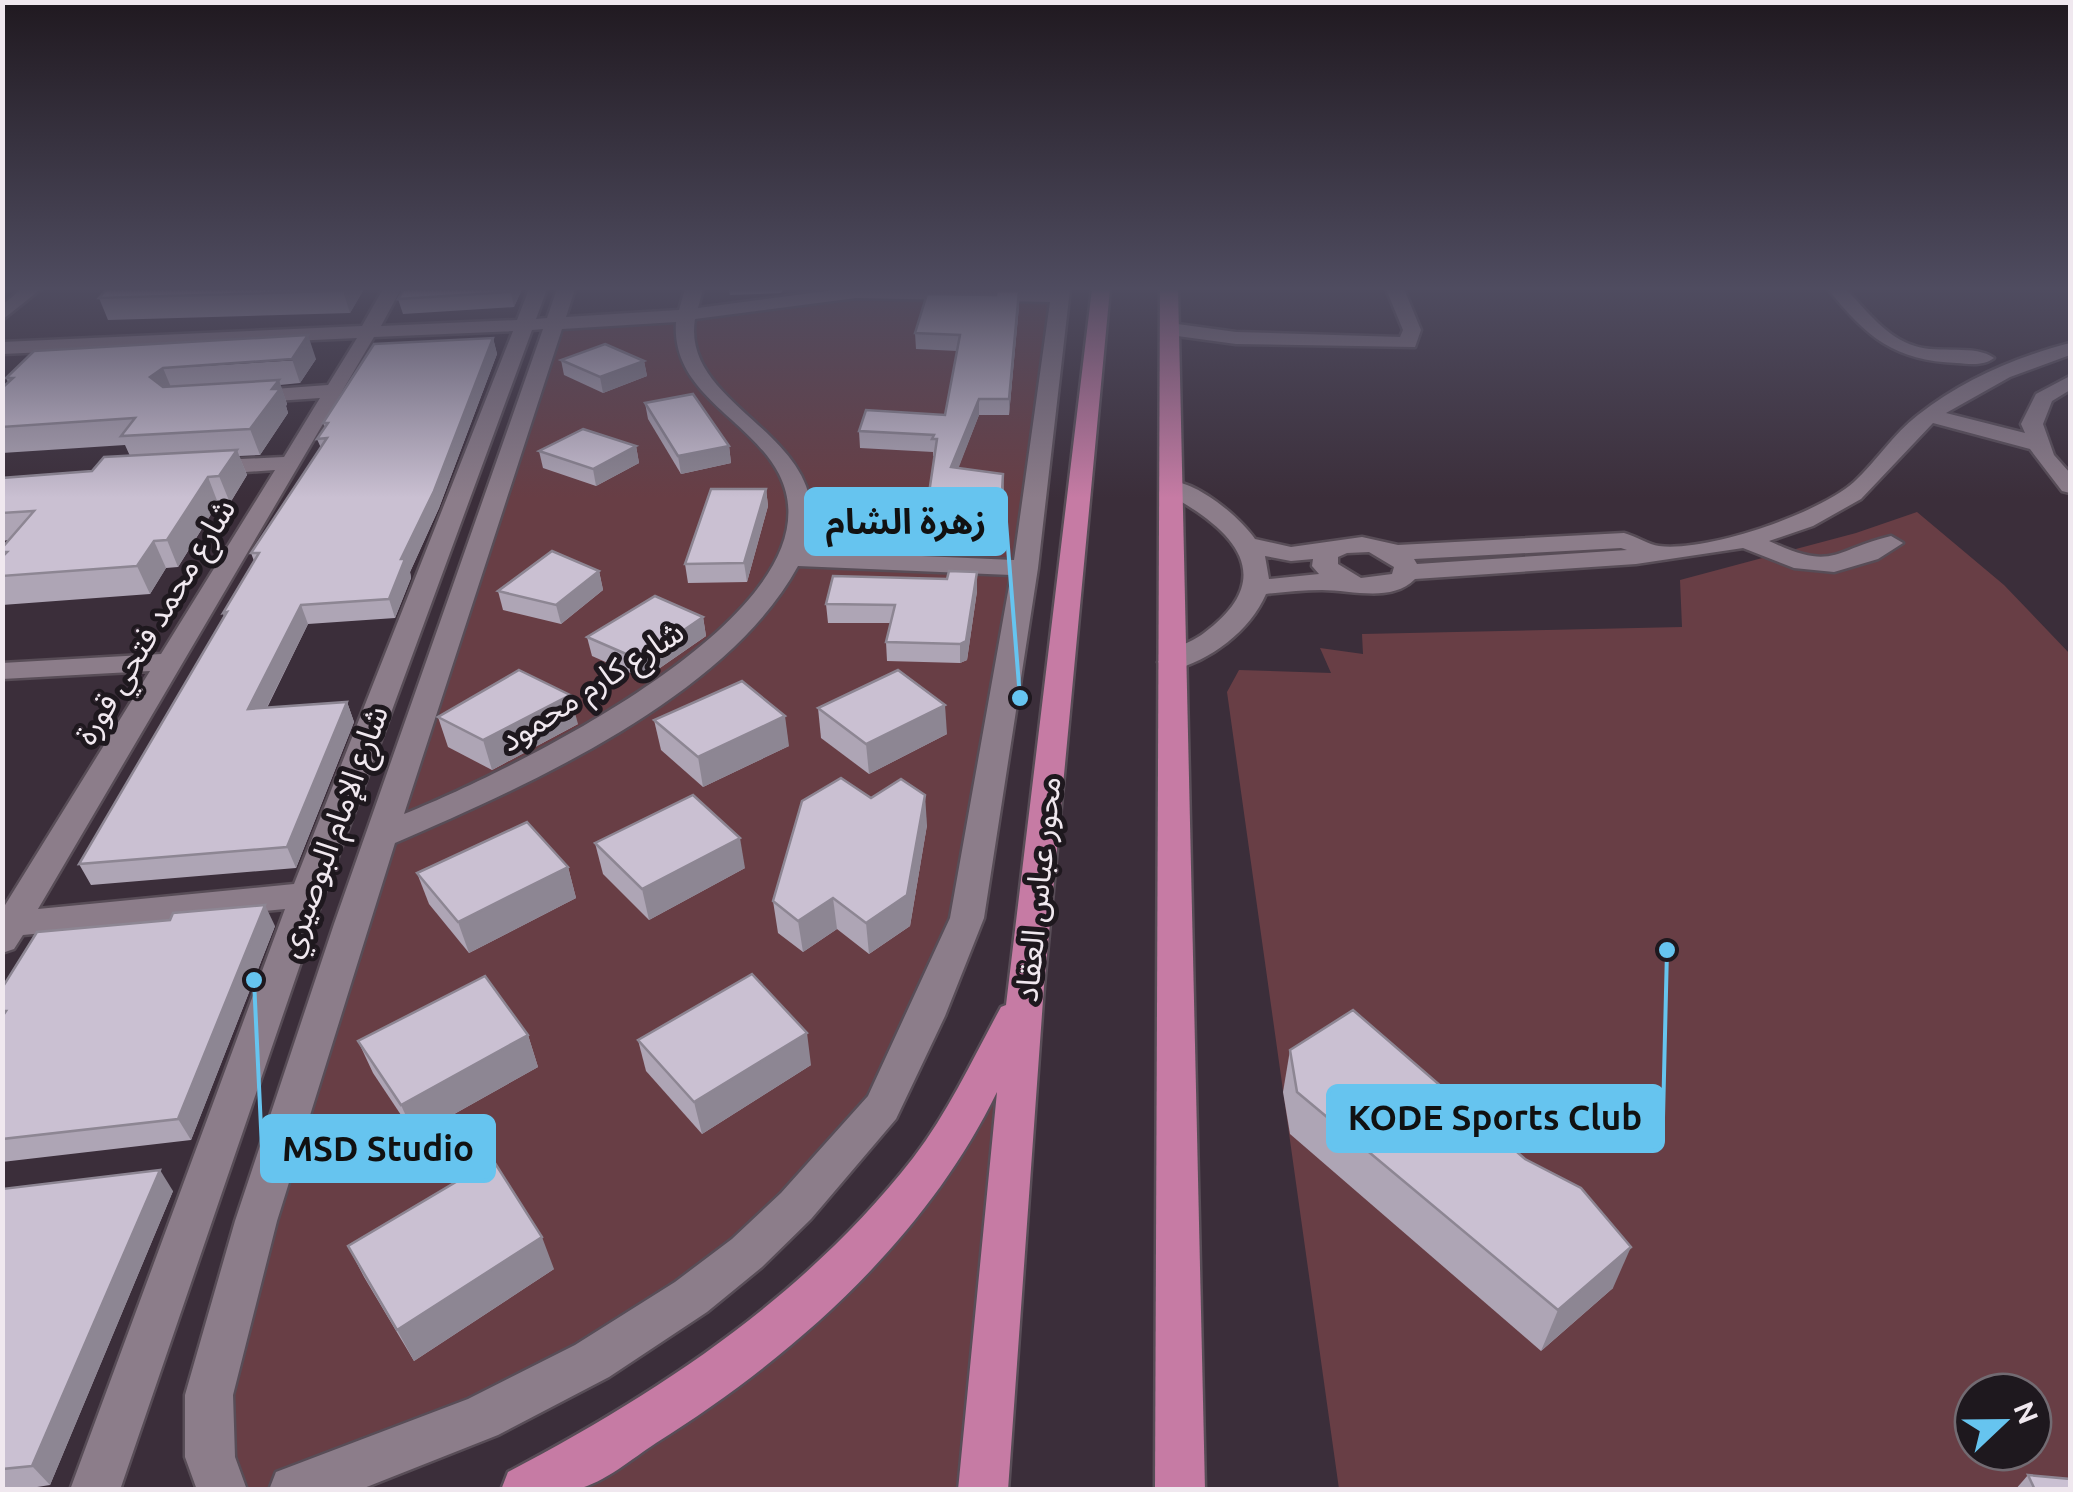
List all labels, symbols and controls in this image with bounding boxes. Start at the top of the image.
callout: زهرة الشام [806,489,1006,554]
street label: شارع محمد فتحي قورة [66,492,248,754]
text: زهرة الشام [826,501,986,548]
street label: شارع كارم محمود [492,612,693,764]
street label: شارع الإمام البوصيري [270,700,401,964]
street label: محور عباس العقاد [1007,774,1069,1004]
callout: KODE Sports Club [1328,1086,1663,1151]
text: KODE Sports Club [1348,1097,1642,1137]
callout: MSD Studio [262,1116,494,1181]
text: MSD Studio [282,1128,474,1168]
north arrow [1953,1372,2053,1472]
text: N [2008,1397,2045,1428]

